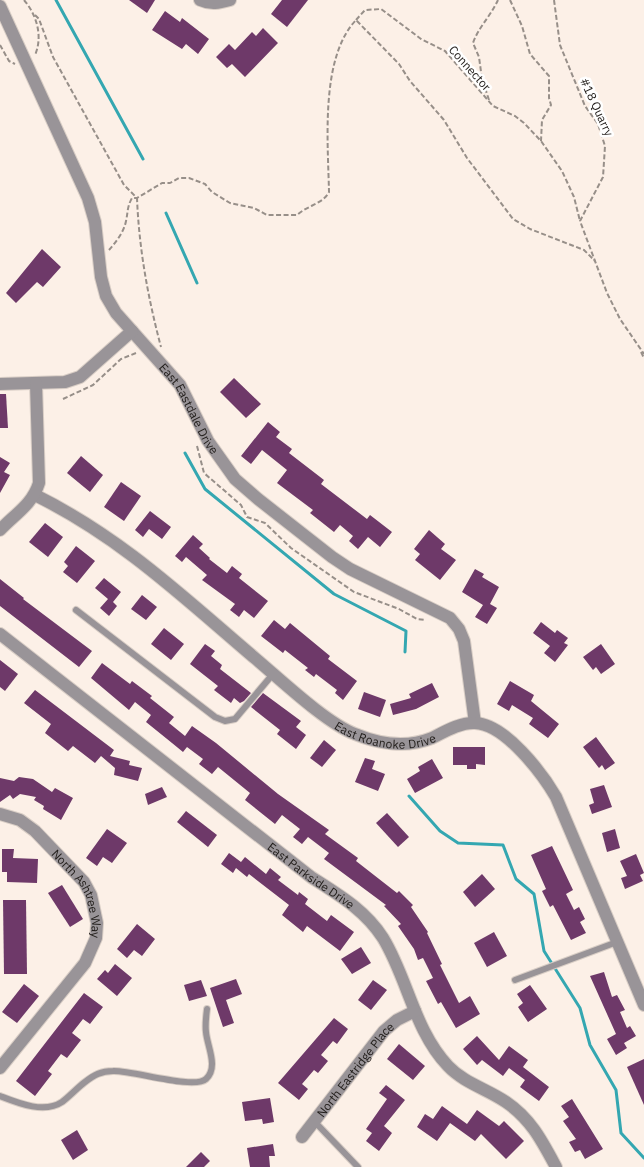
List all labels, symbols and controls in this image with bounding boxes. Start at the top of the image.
street label: Connector [446,42,495,94]
street label: #18 Quarry [577,76,617,138]
street label: East Eastdale Drive [156,360,222,457]
street label: East Roanoke Drive [332,718,438,751]
street label: East Parkside Drive [265,839,358,912]
street label: North Ashtree Way [49,846,105,939]
street label: North Eastridge Place [313,1018,397,1120]

